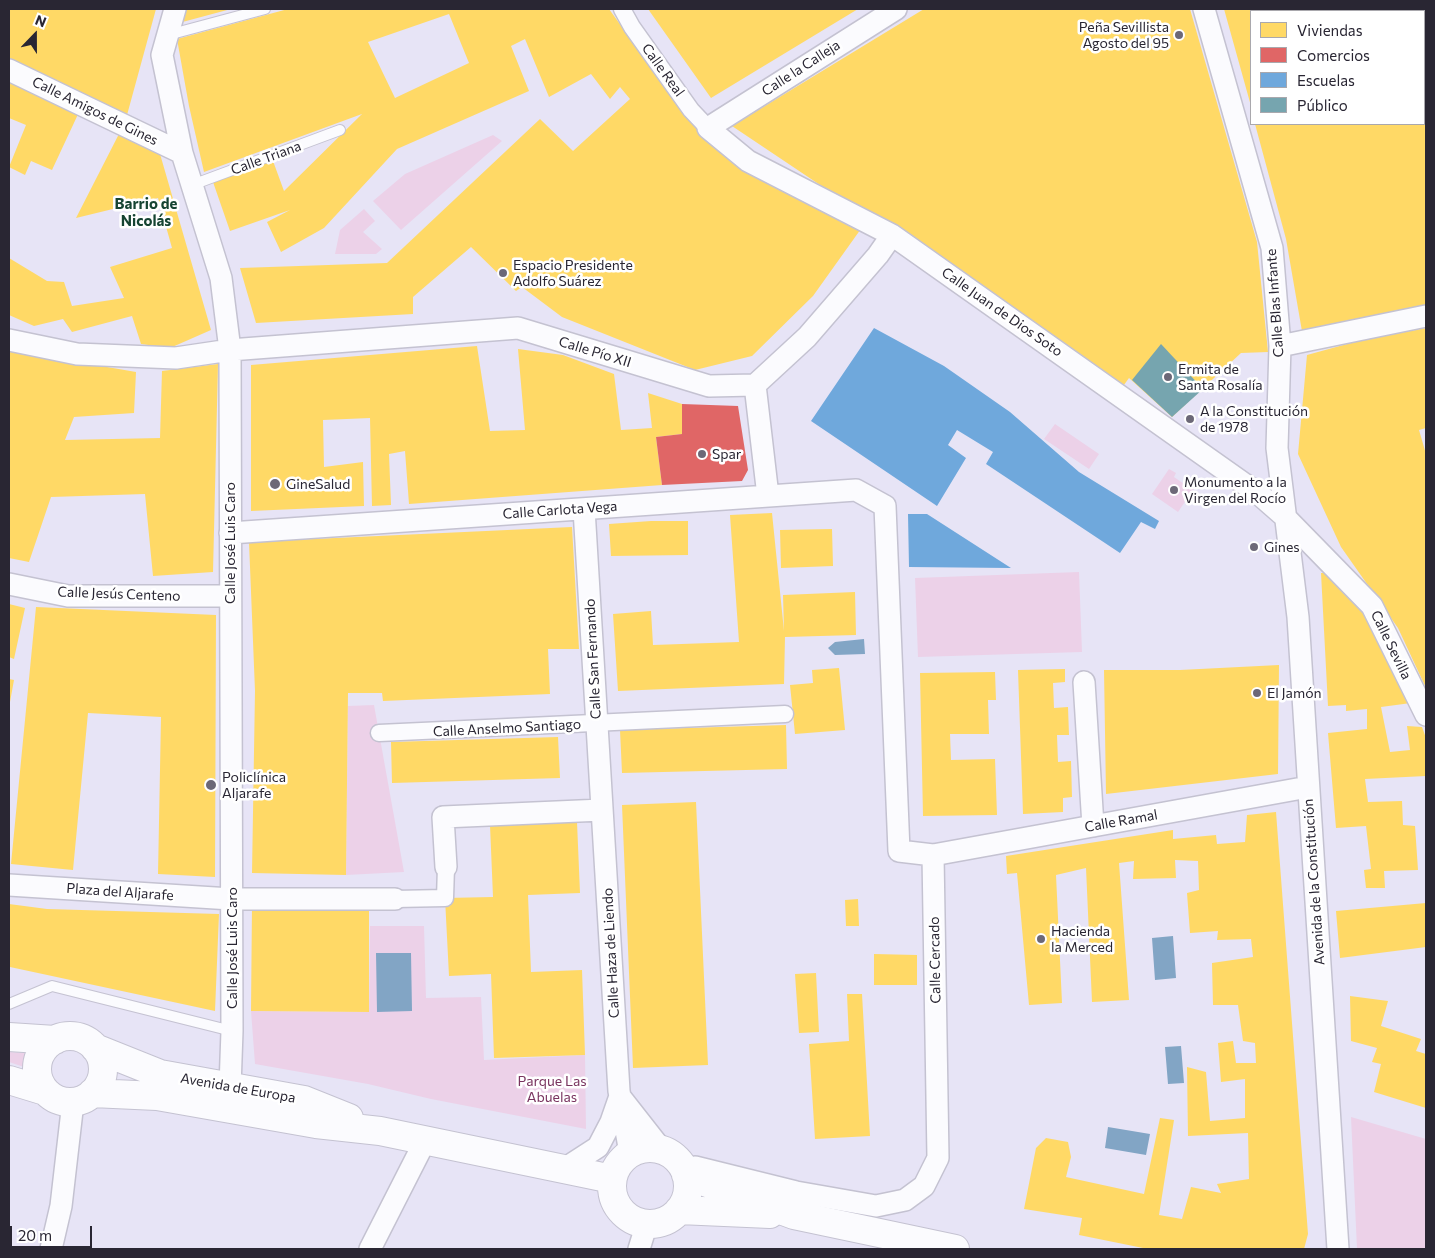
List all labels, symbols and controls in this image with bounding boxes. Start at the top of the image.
north arrow [10,10,60,60]
legend [1250,10,1425,125]
text: N [33,11,49,30]
place label: Peña Sevillista Agosto del 95 [1079,19,1169,52]
text: Viviendas [1297,21,1363,39]
marker: Peña Sevillista Agosto del 95 [1173,29,1185,41]
street label: Calle la Calleja [759,36,843,100]
street label: Calle Real [638,40,688,100]
text: Comercios [1297,46,1370,64]
text: Escuelas [1297,71,1355,89]
street label: Calle Amigos de Gines [29,73,161,149]
text: Público [1297,96,1348,114]
street label: Calle Triana [228,137,304,179]
district label: Barrio de Nicolás [115,195,177,230]
street label: Calle Blas Infante [1263,248,1287,358]
place label: Espacio Presidente Adolfo Suárez [513,257,633,290]
street label: Calle Juan de Dios Soto [938,264,1066,360]
marker: Espacio Presidente Adolfo Suárez [497,267,509,279]
street label: Calle Pío XII [557,333,633,371]
place label: Ermita de Santa Rosalía [1178,361,1263,394]
marker: Ermita de Santa Rosalía [1162,371,1174,383]
place label: A la Constitución de 1978 [1200,403,1308,436]
marker: A la Constitución de 1978 [1184,413,1196,425]
place label: Spar [712,446,741,462]
marker: Spar [696,448,708,460]
place label: Monumento a la Virgen del Rocío [1184,474,1287,507]
place label: GineSalud [286,476,350,492]
marker: GineSalud [268,477,282,491]
street label: Calle José Luis Caro [222,482,238,604]
marker: Monumento a la Virgen del Rocío [1168,484,1180,496]
street label: Calle Carlota Vega [502,498,618,522]
place label: Gines [1264,539,1300,555]
marker: Gines [1248,541,1260,553]
street label: Calle Jesús Centeno [57,583,181,605]
street label: Calle San Fernando [581,598,605,720]
street label: Calle Sevilla [1367,608,1415,682]
place label: El Jamón [1267,685,1322,701]
marker: El Jamón [1251,687,1263,699]
street label: Calle Anselmo Santiago [432,716,582,740]
place label: Policlínica Aljarafe [222,769,286,802]
marker: Policlínica Aljarafe [204,778,218,792]
street label: Avenida de la Constitución [1300,798,1328,966]
street label: Calle Ramal [1083,806,1159,836]
street label: Plaza del Aljarafe [66,880,174,904]
street label: Calle José Luis Caro [224,887,240,1009]
street label: Calle Haza de Liendo [599,887,623,1019]
street label: Calle Cercado [926,916,944,1004]
place label: Hacienda la Merced [1051,923,1113,956]
marker: Hacienda la Merced [1035,933,1047,945]
street label: Avenida de Europa [179,1070,297,1106]
park label: Parque Las Abuelas [517,1073,587,1106]
scale bar [12,1216,95,1248]
text: 20 m [18,1226,52,1244]

